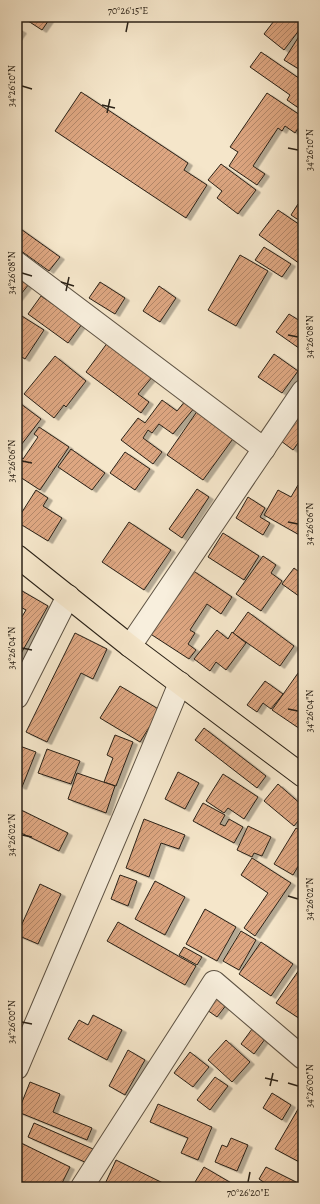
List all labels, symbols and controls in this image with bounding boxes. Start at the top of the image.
text: 70°26'15"E [108,4,148,17]
text: 34°26'10"N [5,65,18,107]
text: 34°26'10"N [303,129,316,171]
text: 34°26'08"N [5,251,18,295]
text: 34°26'08"N [303,315,316,359]
text: 34°26'06"N [5,440,18,482]
text: 34°26'06"N [303,503,316,545]
text: 34°26'04"N [5,627,18,669]
text: 34°26'04"N [303,690,316,732]
text: 34°26'02"N [5,813,18,857]
text: 34°26'02"N [303,877,316,921]
text: 34°26'00"N [5,1000,18,1044]
text: 34°26'00"N [303,1064,316,1108]
text: 70°26'20"E [227,1186,269,1199]

